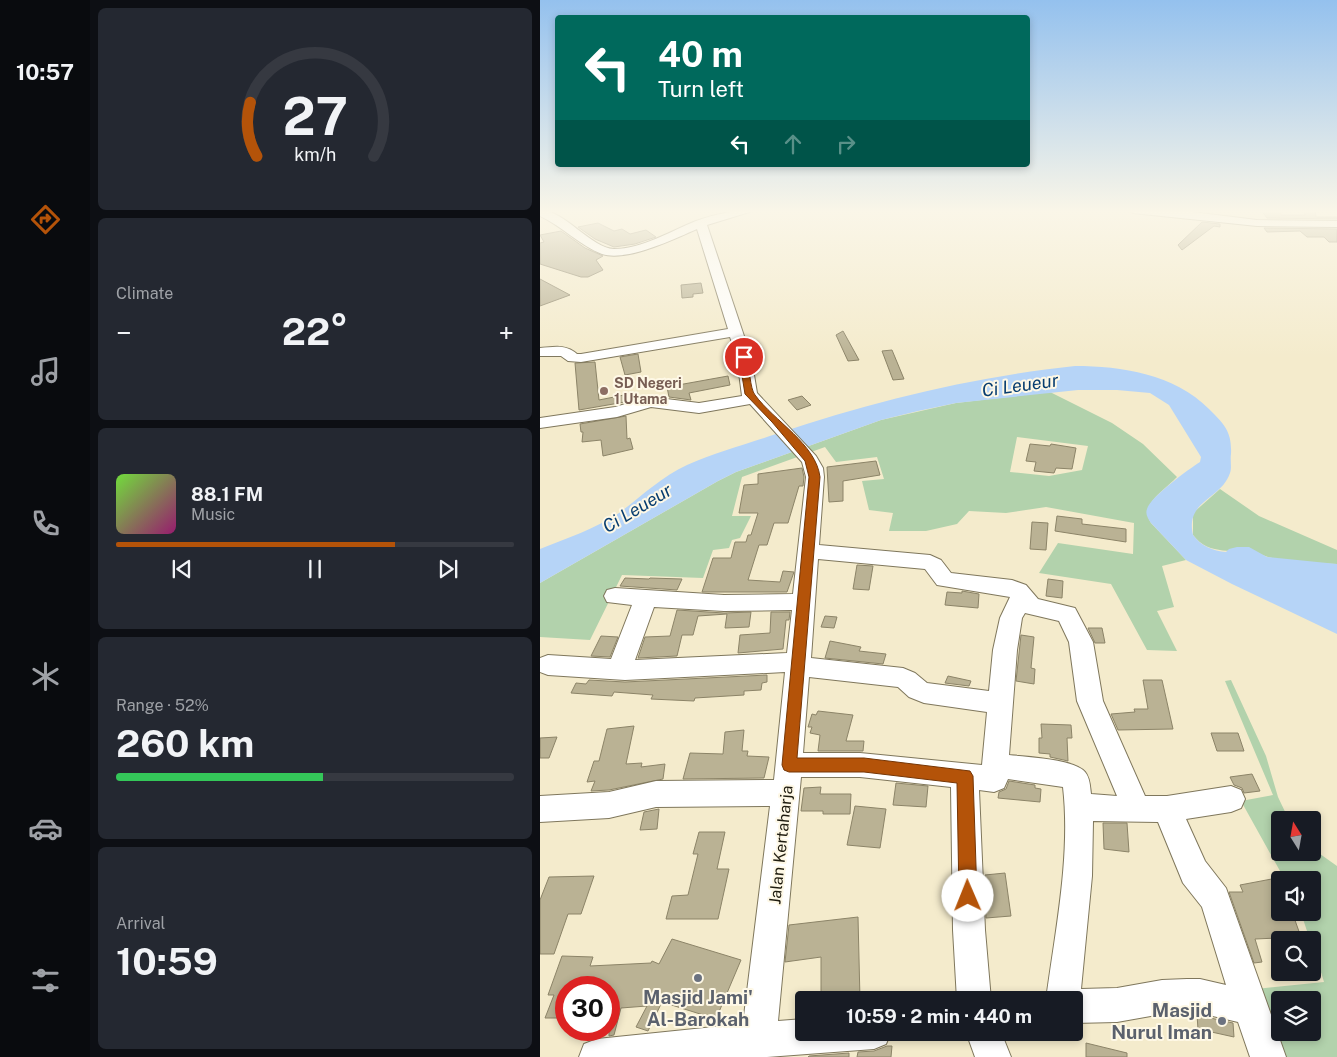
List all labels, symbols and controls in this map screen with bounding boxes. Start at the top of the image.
text: 40 m [658,34,743,75]
icon: left [575,35,640,100]
text: 10:57 [16,59,74,85]
text: Turn left [658,76,744,102]
text: 27 [282,86,348,147]
icon: left [726,130,754,158]
icon: ahead [779,130,807,158]
icon: right [832,130,860,158]
text: km/h [294,144,336,165]
icon: directions [28,202,63,237]
text: Climate [116,284,173,303]
text: 22° [282,309,348,354]
text: − [116,316,132,349]
text: + [498,316,514,349]
pin [723,336,765,378]
icon: arrive [730,343,758,371]
icon: music [28,354,63,389]
water label: Ci Leueur [980,369,1060,401]
place label: SD Negeri 1 Utama [614,375,682,407]
marker: SD Negeri 1 Utama [598,385,610,397]
water label: Ci Leueur [599,479,676,537]
text: 88.1 FM [191,483,263,505]
text: Music [191,505,235,524]
icon: phone [28,506,63,541]
icon: previous [168,555,196,583]
icon: pause [301,555,329,583]
icon: next [434,555,462,583]
icon: climate [28,659,63,694]
text: Range · 52% [116,696,209,715]
text: 260 km [116,721,254,766]
street label: Jalan Kertaharja [765,784,797,906]
icon: car [28,811,63,846]
north arrow [1271,811,1321,861]
map controls [1271,811,1321,1041]
position arrow [941,869,993,921]
button: sound [1271,871,1321,921]
text: Arrival [116,914,165,933]
button: search [1271,931,1321,981]
text: 10:59 [116,939,218,984]
icon: filters [28,963,63,998]
marker: Masjid Jami' Al-Barokah [692,972,704,984]
speed limit sign: 30 [555,976,620,1041]
place label: Masjid Jami' Al-Barokah [643,986,753,1030]
button: layers [1271,991,1321,1041]
place label: Masjid Nurul Iman [1111,999,1212,1043]
text: 10:59 · 2 min · 440 m [846,1005,1032,1027]
marker: Masjid Nurul Iman [1216,1015,1228,1027]

